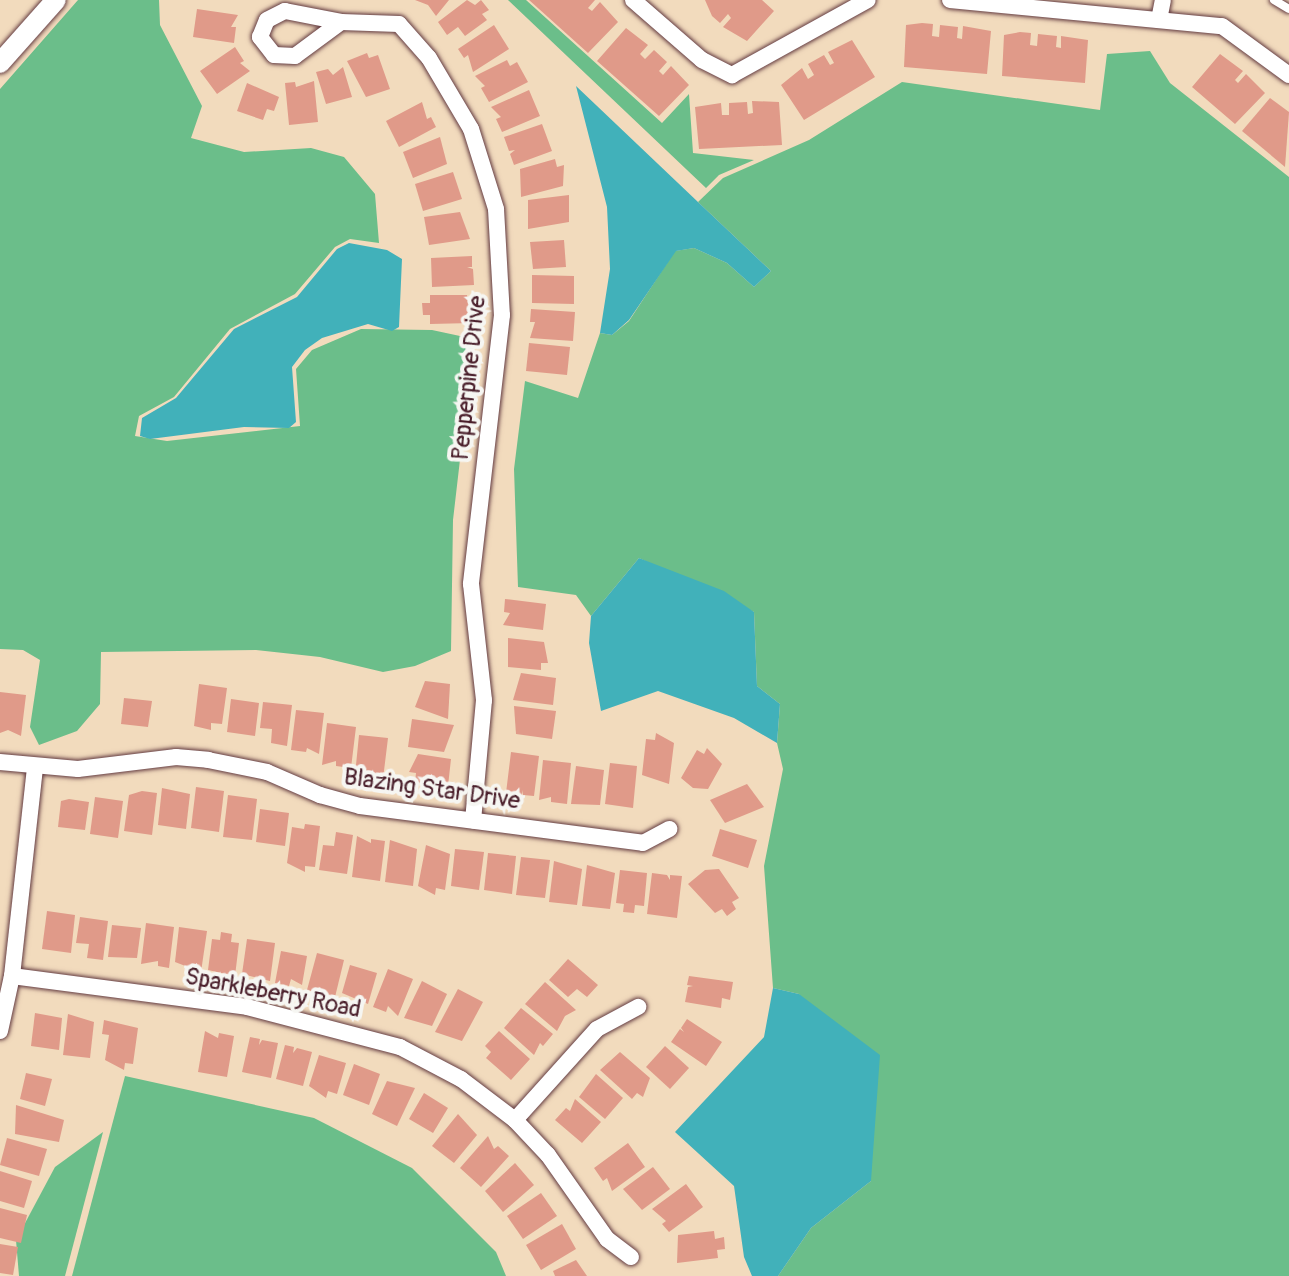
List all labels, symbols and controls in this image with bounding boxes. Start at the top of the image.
street label: Pepperpine Drive [446,294,492,462]
street label: Blazing Star Drive [342,762,522,816]
street label: Sparkleberry Road [183,962,363,1024]

